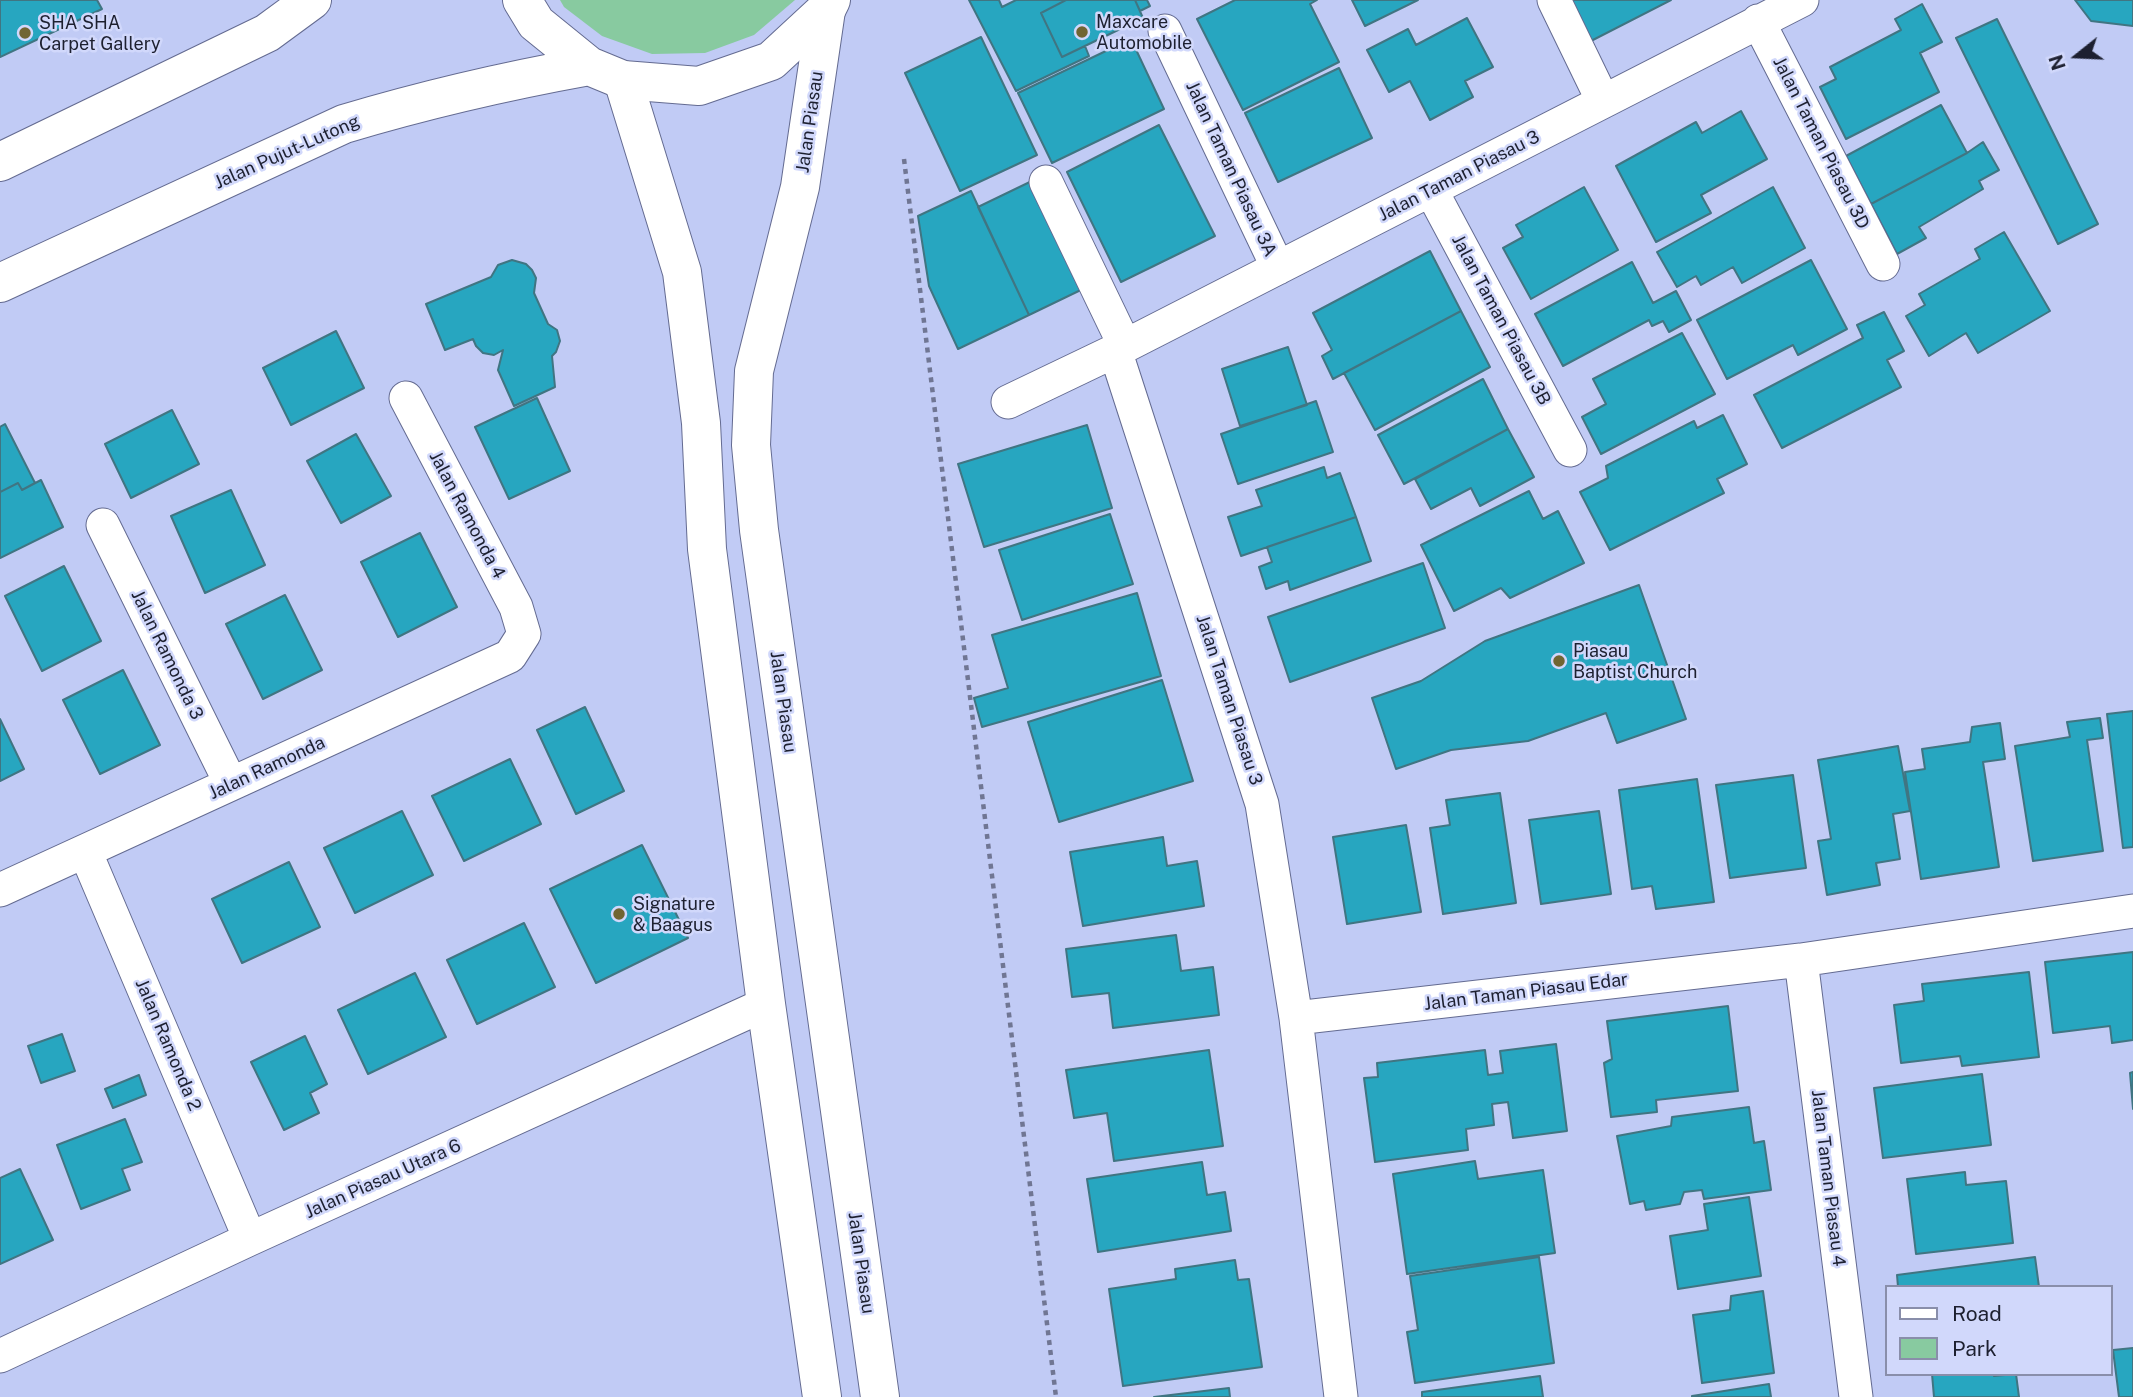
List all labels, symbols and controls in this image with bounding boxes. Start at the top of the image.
place label: Maxcare Automobile [1096,11,1192,54]
place label: SHA SHA Carpet Gallery [39,12,161,54]
north arrow [2042,21,2112,91]
marker: Maxcare Automobile [1074,24,1090,40]
marker: SHA SHA Carpet Gallery [17,25,33,41]
text: N [2044,52,2070,73]
street label: Jalan Taman Piasau 3D [1768,53,1874,233]
street label: Jalan Piasau [792,70,828,174]
street label: Jalan Taman Piasau 3A [1181,78,1281,260]
street label: Jalan Pujut-Lutong [211,110,363,194]
street label: Jalan Taman Piasau 3 [1375,126,1543,226]
street label: Jalan Taman Piasau 3B [1447,231,1555,409]
street label: Jalan Ramonda 4 [424,447,510,583]
street label: Jalan Ramonda 3 [126,587,208,723]
street label: Jalan Taman Piasau 3 [1191,612,1267,788]
place label: Piasau Baptist Church [1573,640,1697,682]
street label: Jalan Piasau [765,650,801,754]
marker: Piasau Baptist Church [1551,653,1567,669]
street label: Jalan Ramonda [205,732,329,804]
place label: Signature & Baagus [633,893,715,936]
marker: Signature & Baagus [611,906,627,922]
street label: Jalan Taman Piasau Edar [1423,969,1629,1015]
street label: Jalan Ramonda 2 [131,976,205,1114]
street label: Jalan Taman Piasau 4 [1806,1088,1850,1268]
street label: Jalan Piasau Utara 6 [302,1135,464,1223]
street label: Jalan Piasau [843,1211,879,1315]
legend [1884,1285,2112,1376]
text: Road [1952,1301,2002,1326]
text: Park [1952,1336,1997,1361]

